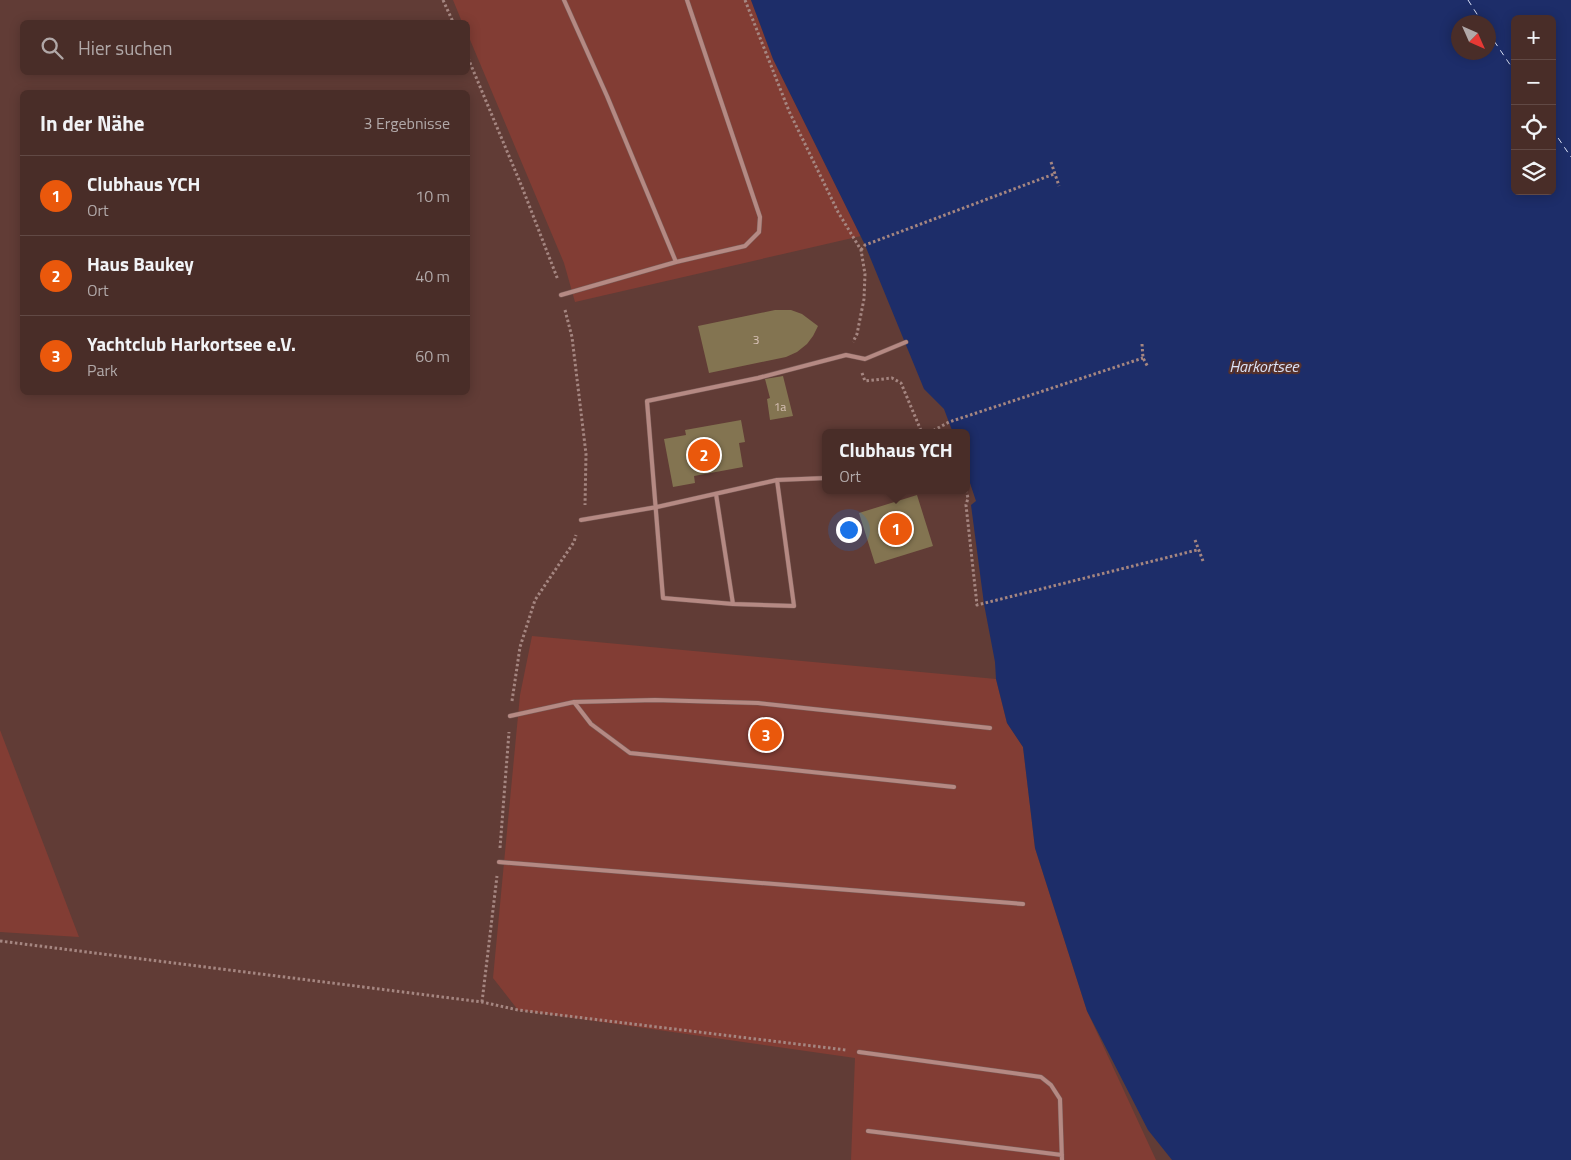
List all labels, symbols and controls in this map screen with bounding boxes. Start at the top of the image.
north arrow [1451,15,1496,60]
map controls [1511,15,1556,195]
button: + [1511,15,1556,60]
search box [20,20,470,75]
text: Hier suchen [78,33,173,62]
icon: search [38,34,66,62]
button: − [1511,60,1556,105]
button: locate [1511,105,1556,150]
text: In der Nähe [40,107,145,139]
text: 3 Ergebnisse [363,111,450,135]
button: layers [1511,150,1556,195]
text: Clubhaus YCH [87,169,200,198]
text: 1 [52,184,60,208]
text: 10 m [415,184,450,208]
text: Ort [87,198,109,222]
text: Haus Baukey [87,249,194,278]
text: 2 [52,264,60,288]
text: 40 m [415,264,450,288]
text: Ort [87,278,109,302]
text: Yachtclub Harkortsee e.V. [87,329,296,358]
house number: 3 [753,330,759,349]
text: 3 [52,344,60,368]
text: 60 m [415,344,450,368]
water label: Harkortsee [1229,354,1300,378]
text: Park [87,358,118,382]
house number: 1a [774,397,786,416]
popup [822,429,970,494]
text: Clubhaus YCH [839,435,953,464]
pin: 2 [688,436,720,474]
text: Ort [839,464,861,488]
pin: 1 [880,510,912,548]
your location [836,517,862,543]
pin: 3 [750,716,782,754]

